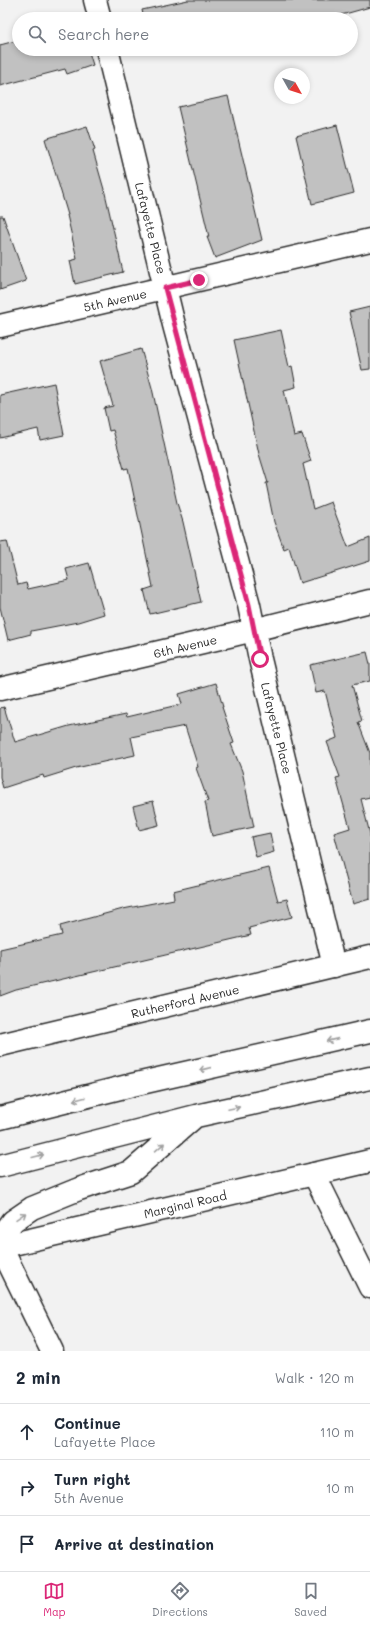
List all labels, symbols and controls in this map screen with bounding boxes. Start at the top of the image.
search box [12,12,358,56]
icon: search [26,23,48,45]
text: Search here [58,24,149,44]
north arrow [274,68,310,104]
street label: Lafayette Place [132,181,170,275]
route end [190,271,208,289]
street label: 5th Avenue [82,285,148,315]
street label: 6th Avenue [152,631,218,661]
route start [251,650,269,668]
street label: Lafayette Place [258,681,296,775]
street label: Rutherford Avenue [129,981,241,1021]
one-way arrow [326,1037,339,1044]
one-way arrow [199,1065,212,1073]
one-way arrow [72,1095,85,1103]
one-way arrow [227,1103,240,1111]
one-way arrow [155,1142,166,1151]
one-way arrow [31,1152,44,1159]
street label: Marginal Road [142,1187,228,1221]
one-way arrow [15,1211,26,1220]
text: 2 min [16,1366,61,1388]
text: Walk · 120 m [275,1369,354,1386]
text: Continue [54,1413,121,1433]
icon: ahead [16,1421,38,1443]
text: 110 m [320,1423,354,1440]
text: Lafayette Place [54,1433,156,1450]
text: Turn right [54,1469,131,1489]
icon: right [16,1477,38,1499]
text: 10 m [326,1479,354,1496]
text: 5th Avenue [54,1489,124,1506]
icon: arrive [16,1533,38,1555]
text: Arrive at destination [54,1534,214,1554]
tab: Map [43,1580,66,1619]
tab: Directions [152,1580,208,1619]
tab: Saved [294,1580,327,1619]

